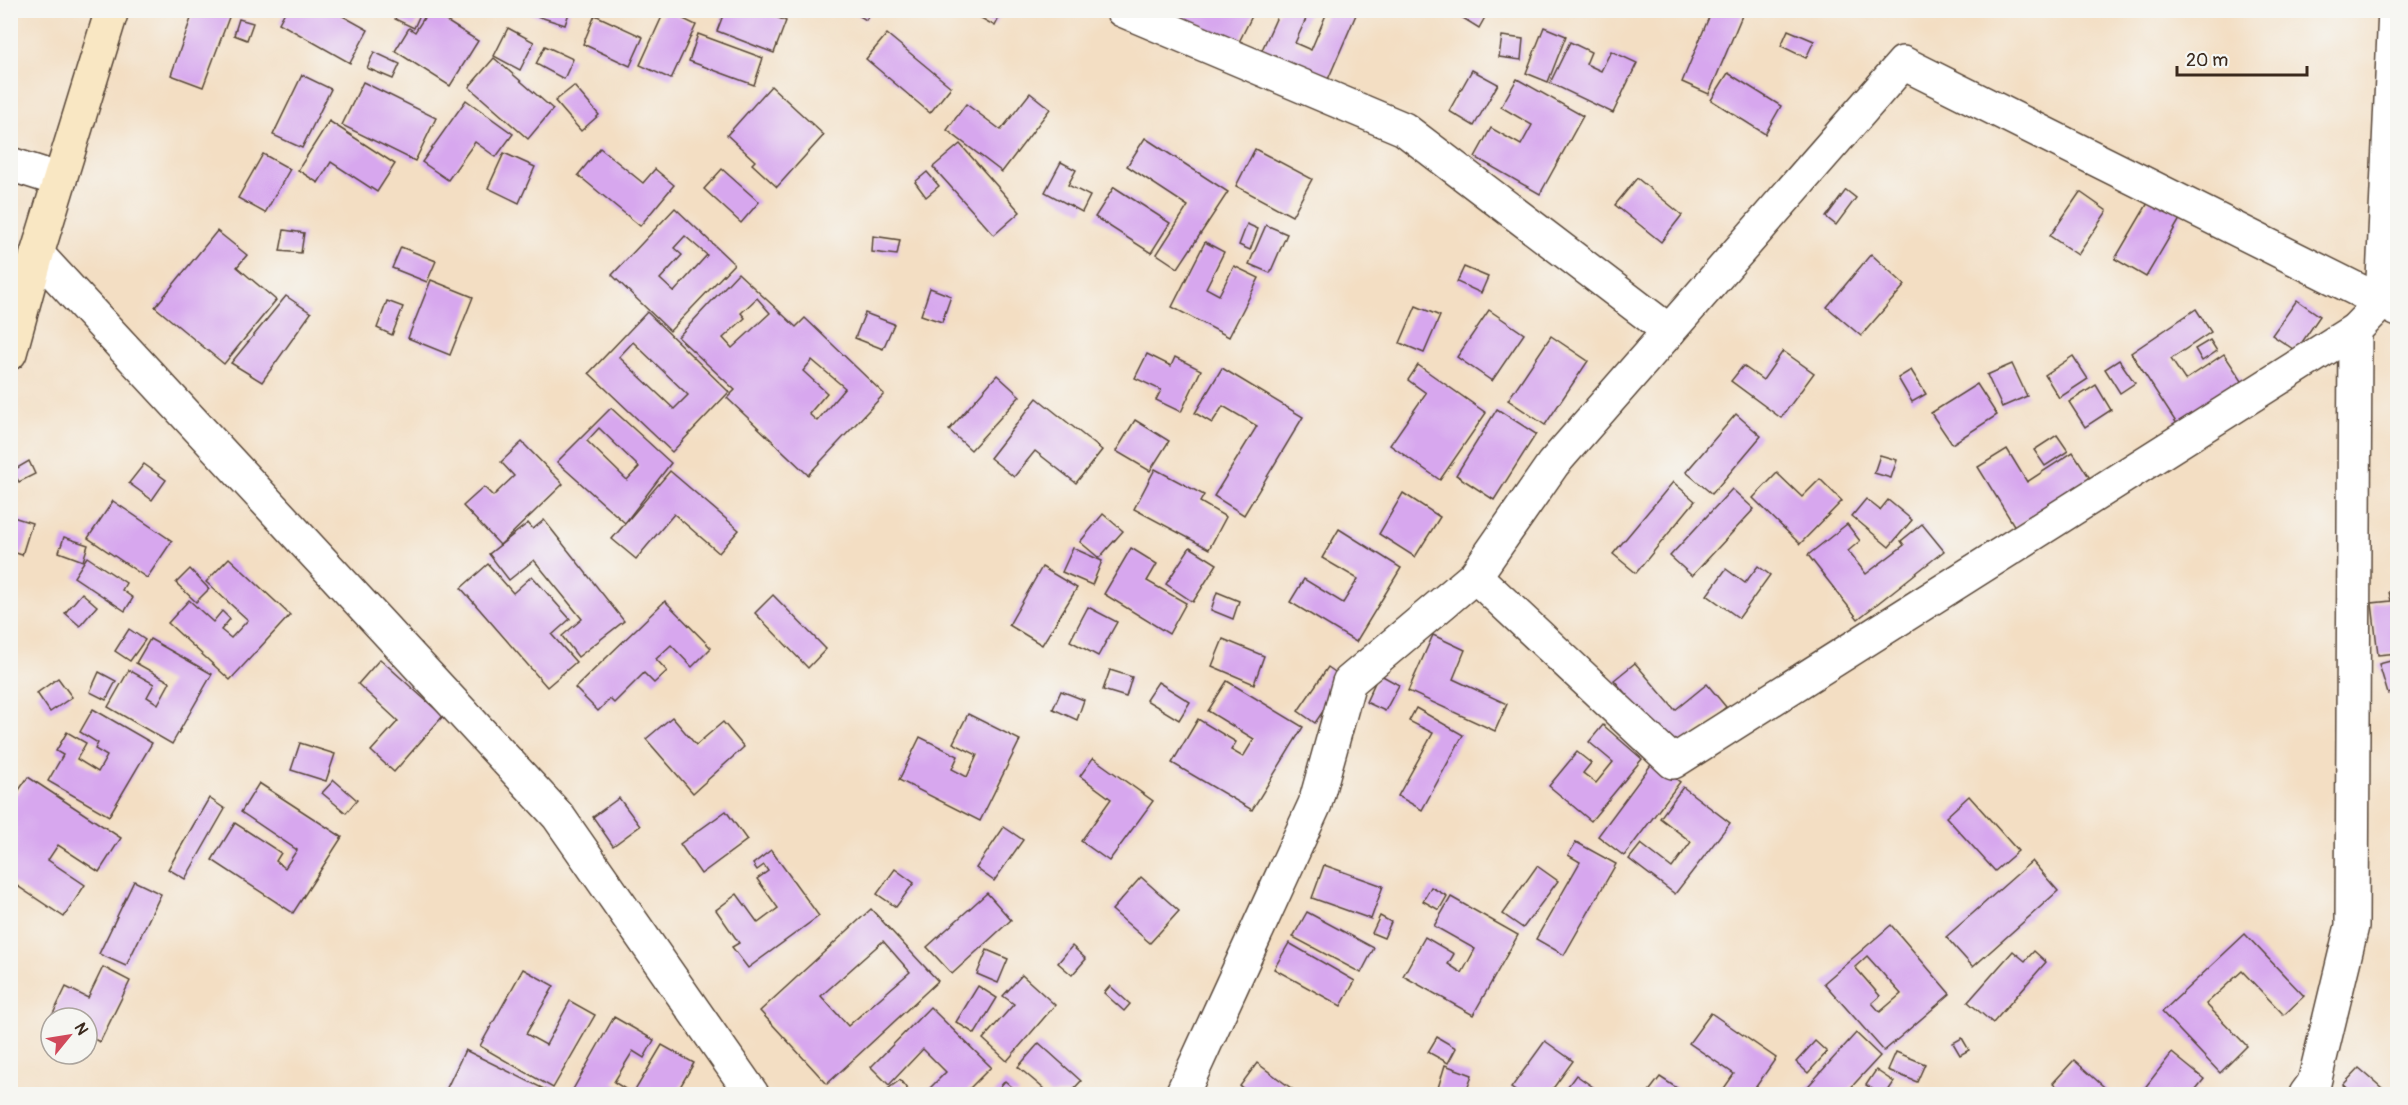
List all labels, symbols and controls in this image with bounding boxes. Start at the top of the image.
scale bar [2177,39,2308,77]
text: 20 m [2186,49,2228,72]
north arrow [39,1006,99,1066]
text: N [70,1019,93,1039]

